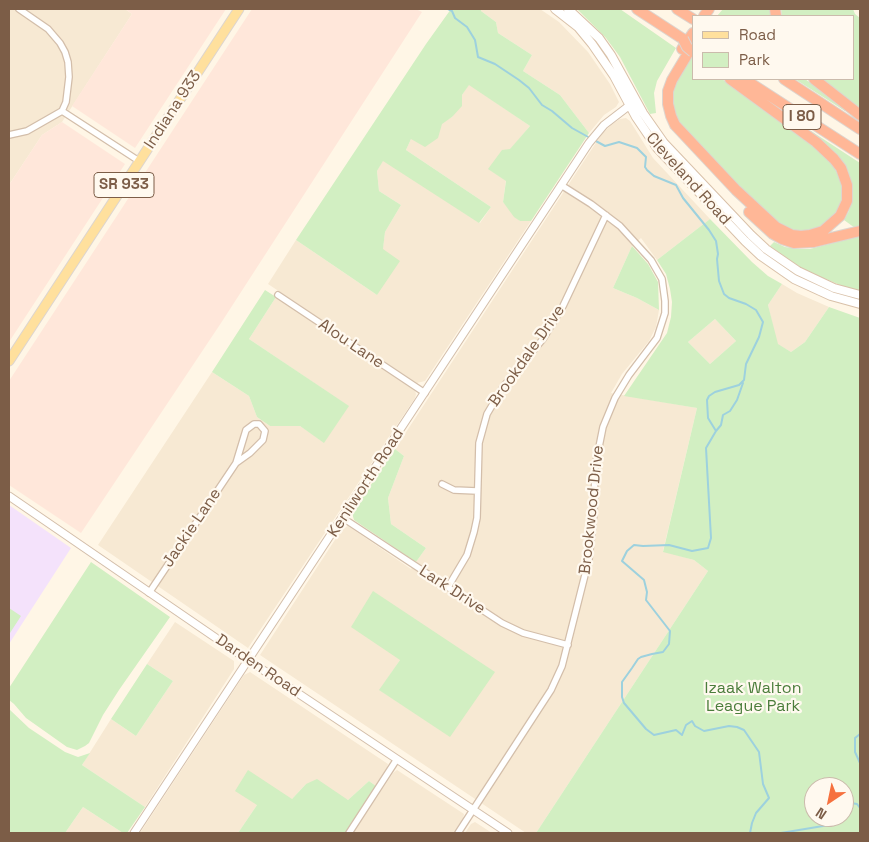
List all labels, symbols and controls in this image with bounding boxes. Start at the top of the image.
legend [692,15,854,80]
text: Road [739,25,776,44]
text: Park [739,50,770,69]
street label: Indiana 933 [141,67,205,153]
road number: I 80 [783,104,821,130]
street label: Cleveland Road [641,129,735,229]
road number: SR 933 [94,172,154,198]
street label: Brookdale Drive [485,302,569,410]
street label: Alou Lane [315,315,387,373]
street label: Kenilworth Road [324,425,408,541]
street label: Brookwood Drive [576,444,608,576]
street label: Jackie Lane [159,485,225,571]
street label: Lark Drive [415,562,489,618]
street label: Darden Road [212,630,304,702]
park label: Izaak Walton League Park [704,679,802,717]
north arrow [804,777,854,827]
text: N [812,804,830,824]

